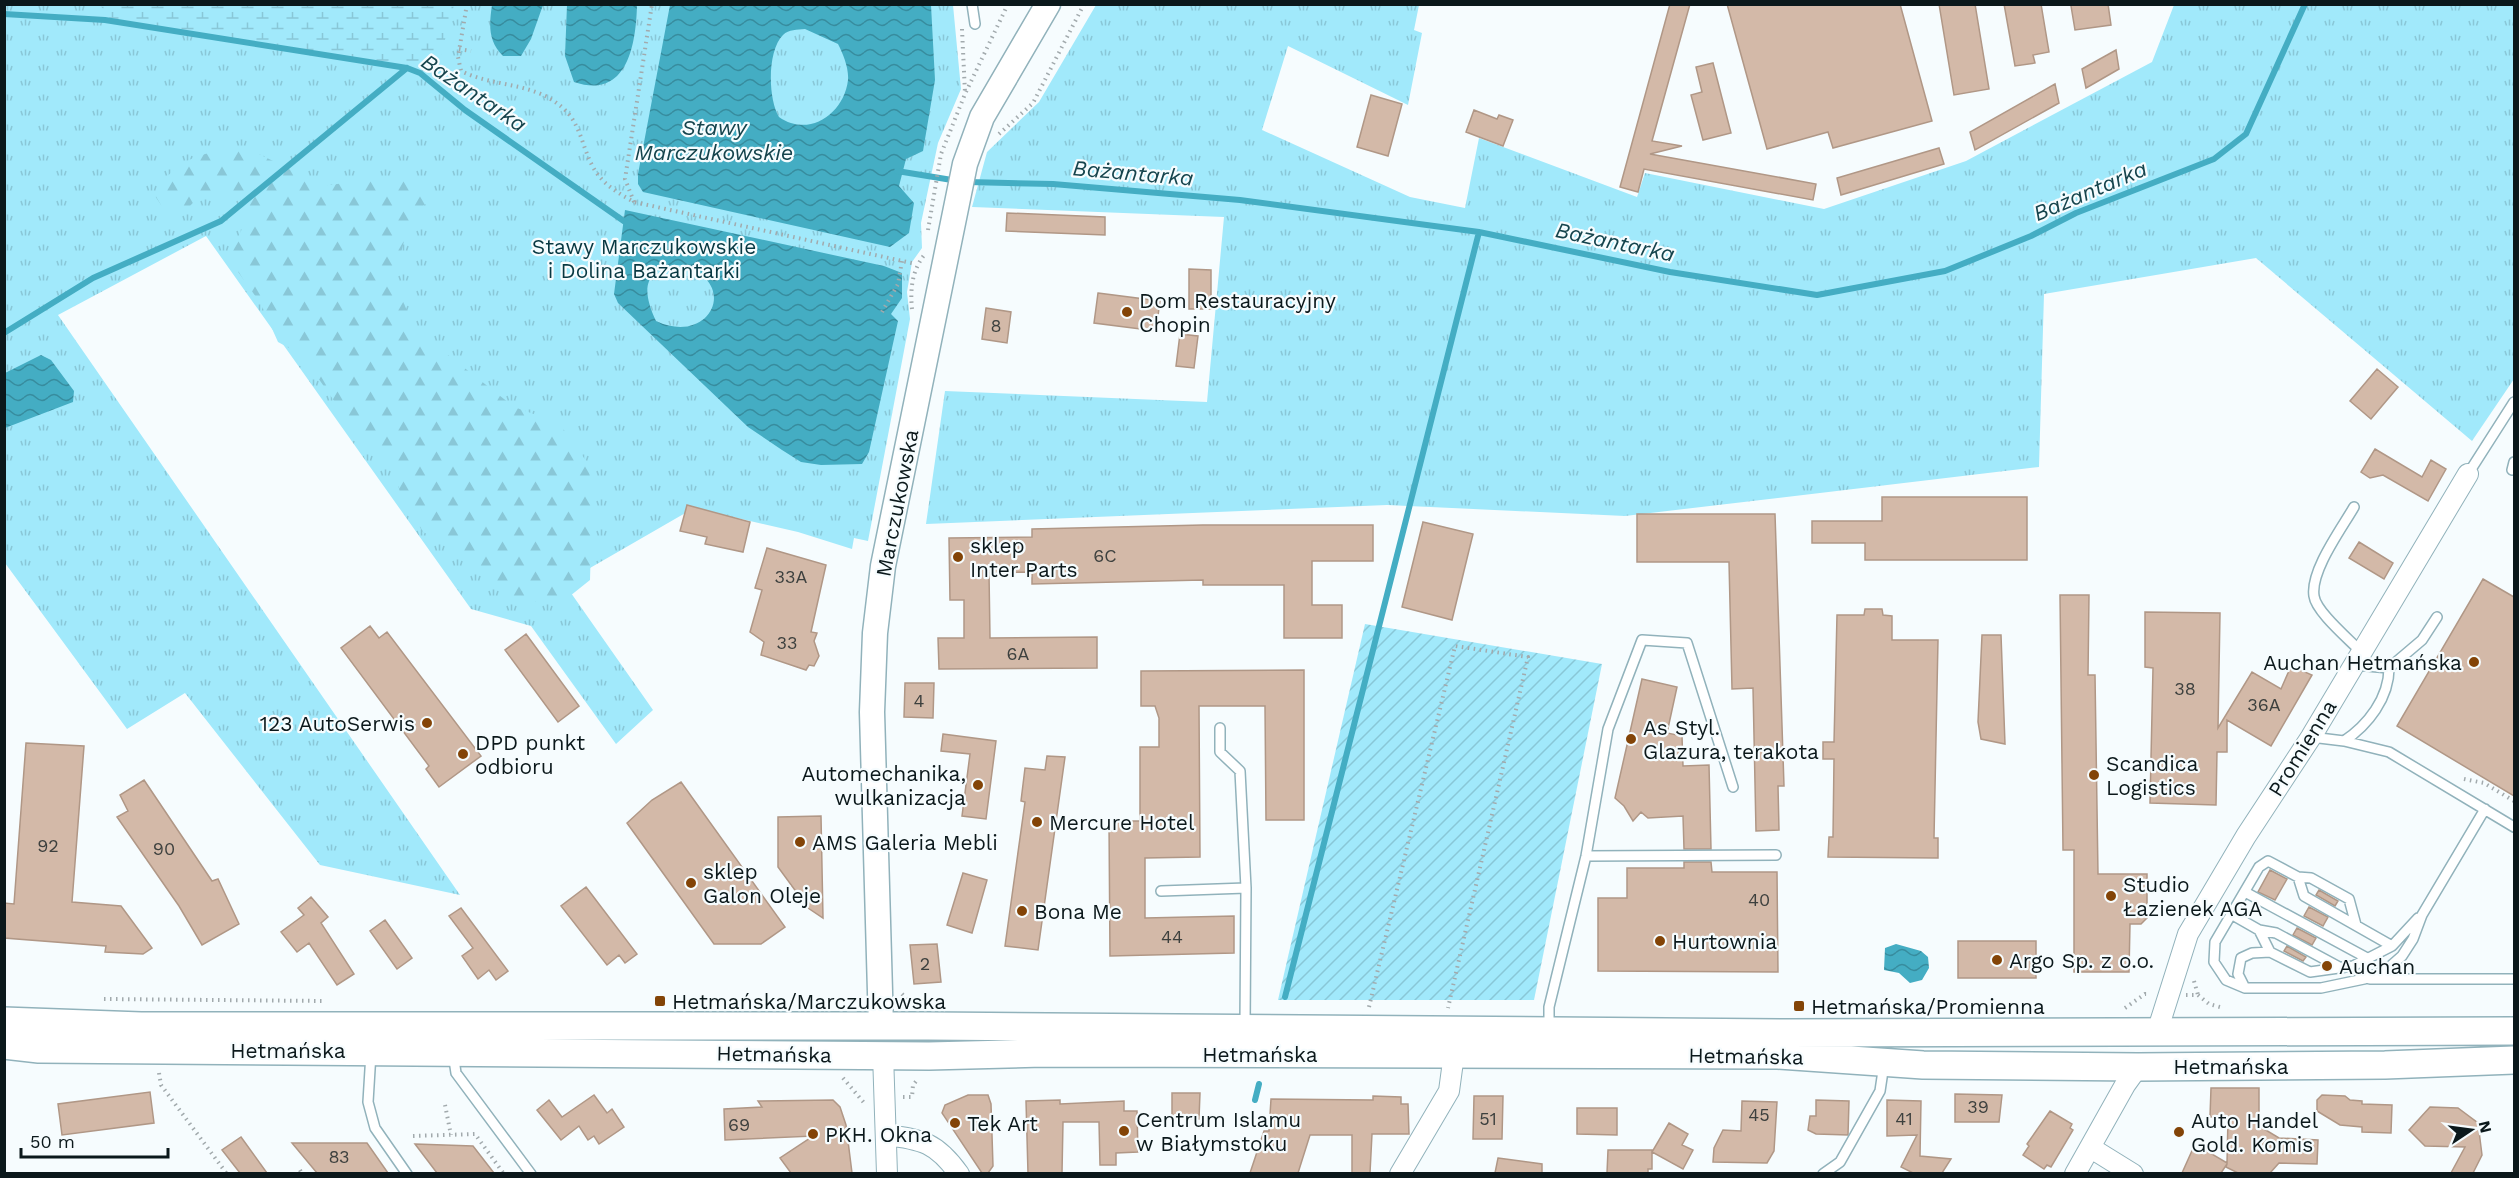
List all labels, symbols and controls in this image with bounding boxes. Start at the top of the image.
water label: Bażantarka [417,49,531,137]
water label: Stawy Marczukowskie [635,115,793,165]
water label: Bażantarka [1072,155,1194,191]
water label: Bażantarka [2029,156,2151,226]
water label: Bażantarka [1553,217,1677,267]
park label: Stawy Marczukowskie i Dolina Bażantarki [532,234,756,283]
place label: Dom Restauracyjny Chopin [1139,288,1336,337]
marker: Dom Restauracyjny Chopin [1120,305,1134,319]
house number: 8 [990,315,1002,336]
street label: Marczukowska [870,427,924,579]
place label: sklep Inter Parts [970,533,1078,582]
house number: 6C [1093,545,1117,566]
marker: sklep Inter Parts [951,550,965,564]
house number: 33A [775,566,808,587]
house number: 33 [777,632,798,653]
house number: 6A [1007,643,1030,664]
place label: Auchan Hetmańska [2263,650,2462,675]
marker: Auchan Hetmańska [2467,655,2481,669]
house number: 38 [2174,678,2196,699]
house number: 4 [914,690,925,711]
house number: 36A [2247,694,2281,715]
street label: Promienna [2262,695,2342,801]
place label: 123 AutoSerwis [260,711,415,736]
place label: As Styl. Glazura, terakota [1643,715,1819,764]
marker: 123 AutoSerwis [420,716,434,730]
place label: DPD punkt odbioru [475,730,585,779]
marker: As Styl. Glazura, terakota [1624,732,1638,746]
marker: DPD punkt odbioru [456,747,470,761]
place label: Scandica Logistics [2106,751,2199,800]
place label: Automechanika, wulkanizacja [801,761,966,810]
marker: Scandica Logistics [2087,768,2101,782]
marker: Automechanika, wulkanizacja [971,778,985,792]
place label: Mercure Hotel [1049,810,1195,835]
marker: Mercure Hotel [1030,815,1044,829]
place label: AMS Galeria Mebli [812,830,998,855]
house number: 92 [37,835,59,856]
marker: AMS Galeria Mebli [793,835,807,849]
house number: 90 [153,838,175,859]
place label: sklep Galon Oleje [703,859,821,908]
place label: Studio Łazienek AGA [2123,872,2262,921]
marker: sklep Galon Oleje [684,876,698,890]
house number: 40 [1748,889,1770,910]
marker: Studio Łazienek AGA [2104,889,2118,903]
place label: Bona Me [1034,899,1122,924]
marker: Bona Me [1015,904,1029,918]
house number: 44 [1161,926,1183,947]
place label: Hurtownia [1672,929,1777,954]
marker: Hurtownia [1653,934,1667,948]
place label: Argo Sp. z o.o. [2009,948,2154,973]
house number: 2 [920,953,930,974]
marker: Argo Sp. z o.o. [1990,953,2004,967]
place label: Auchan [2339,954,2415,979]
marker: Auchan [2320,959,2334,973]
place label: Hetmańska/Marczukowska [672,989,946,1014]
marker: Hetmańska/Marczukowska [653,994,667,1008]
place label: Hetmańska/Promienna [1811,994,2045,1019]
marker: Hetmańska/Promienna [1792,999,1806,1013]
street label: Hetmańska [230,1038,346,1063]
street label: Hetmańska [716,1040,832,1068]
street label: Hetmańska [1202,1042,1318,1067]
street label: Hetmańska [1688,1042,1804,1070]
street label: Hetmańska [2173,1054,2289,1079]
house number: 39 [1967,1096,1989,1117]
north arrow [2441,1100,2501,1160]
house number: 45 [1748,1104,1770,1125]
place label: Centrum Islamu w Białymstoku [1136,1107,1301,1156]
house number: 51 [1479,1108,1497,1129]
house number: 41 [1895,1108,1913,1129]
place label: Auto Handel Gold. Komis [2191,1108,2319,1157]
place label: Tek Art [967,1111,1038,1136]
house number: 69 [728,1114,750,1135]
marker: Tek Art [948,1116,962,1130]
text: N [2475,1119,2496,1135]
scale bar [21,1121,168,1159]
place label: PKH. Okna [825,1122,932,1147]
marker: Centrum Islamu w Białymstoku [1117,1124,1131,1138]
marker: Auto Handel Gold. Komis [2172,1125,2186,1139]
marker: PKH. Okna [806,1127,820,1141]
text: 50 m [30,1131,75,1152]
house number: 83 [328,1146,350,1167]

